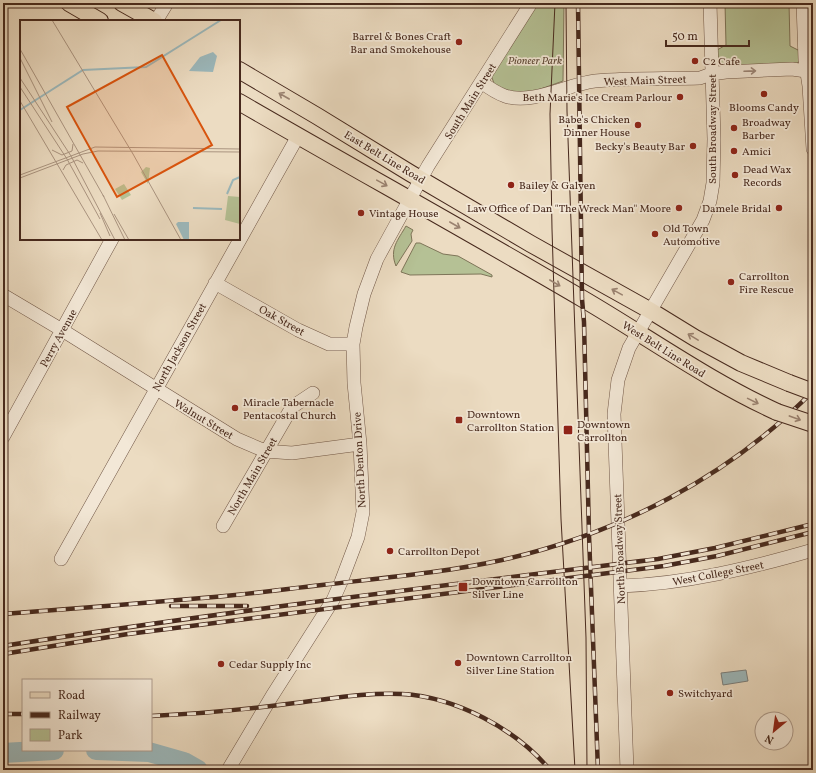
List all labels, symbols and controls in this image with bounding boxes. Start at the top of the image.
inset map [20,20,240,240]
scale bar [666,22,749,48]
text: 50 m [672,29,698,45]
place label: Barrel & Bones Craft Bar and Smokehouse [350,30,451,58]
marker: Barrel & Bones Craft Bar and Smokehouse [454,37,464,47]
park label: Pioneer Park [508,54,562,69]
place label: C2 Cafe [703,55,740,70]
marker: C2 Cafe [690,56,700,66]
street label: South Main Street [442,61,501,143]
one-way arrow [743,67,756,75]
street label: West Main Street [603,73,687,90]
street label: South Broadway Street [706,74,721,184]
marker: Blooms Candy [759,89,769,99]
place label: Beth Marie's Ice Cream Parlour [523,91,672,106]
one-way arrow [278,92,290,100]
marker: Beth Marie's Ice Cream Parlour [675,92,685,102]
place label: Blooms Candy [729,101,799,116]
place label: Babe's Chicken Dinner House [558,113,630,141]
place label: Broadway Barber [742,116,791,144]
marker: Babe's Chicken Dinner House [633,120,643,130]
marker: Broadway Barber [729,123,739,133]
street label: East Belt Line Road [341,128,428,189]
place label: Becky's Beauty Bar [595,140,685,155]
marker: Becky's Beauty Bar [688,141,698,151]
place label: Amici [742,145,771,160]
marker: Amici [729,146,739,156]
place label: Dead Wax Records [743,163,791,191]
marker: Dead Wax Records [730,170,740,180]
place label: Bailey & Galyen [519,179,596,194]
one-way arrow [375,180,387,187]
marker: Bailey & Galyen [506,180,516,190]
place label: Law Office of Dan "The Wreck Man" Moore [467,202,671,217]
place label: Damele Bridal [702,202,771,217]
marker: Law Office of Dan "The Wreck Man" Moore [674,203,684,213]
marker: Damele Bridal [774,203,784,213]
place label: Vintage House [369,207,439,222]
marker: Vintage House [356,208,366,218]
one-way arrow [449,222,461,230]
place label: Old Town Automotive [663,222,720,250]
marker: Old Town Automotive [650,229,660,239]
place label: Carrollton Fire Rescue [739,270,794,298]
marker: Carrollton Fire Rescue [726,277,736,287]
one-way arrow [549,280,561,288]
one-way arrow [611,287,623,295]
street label: North Jackson Street [150,301,211,395]
street label: Oak Street [256,302,307,340]
street label: Perry Avenue [37,307,81,371]
street label: West Belt Line Road [619,319,708,382]
one-way arrow [687,332,699,340]
place label: Miracle Tabernacle Pentacostal Church [243,396,337,424]
street label: Walnut Street [171,397,236,444]
one-way arrow [747,398,759,405]
marker: Miracle Tabernacle Pentacostal Church [230,403,240,413]
place label: Downtown Carrollton Station [467,408,555,436]
street label: North Denton Drive [350,411,371,508]
marker: Downtown Carrollton Station [454,415,464,425]
one-way arrow [789,415,801,423]
place label: Downtown Carrollton [577,418,631,446]
marker: Downtown Carrollton [562,424,574,436]
street label: North Main Street [225,435,282,519]
street label: North Broadway Street [611,493,630,604]
place label: Carrollton Depot [398,545,480,560]
marker: Carrollton Depot [385,546,395,556]
street label: West College Street [671,558,765,591]
place label: Downtown Carrollton Silver Line [472,575,578,603]
marker: Downtown Carrollton Silver Line [457,581,469,593]
place label: Downtown Carrollton Silver Line Station [466,651,572,679]
place label: Cedar Supply Inc [229,658,311,673]
marker: Downtown Carrollton Silver Line Station [453,658,463,668]
marker: Cedar Supply Inc [216,659,226,669]
legend [22,679,152,751]
place label: Switchyard [678,687,733,702]
text: Road [58,688,85,704]
marker: Switchyard [665,688,675,698]
text: Railway [58,708,101,724]
north arrow [754,711,794,751]
text: Park [58,728,83,744]
text: N [763,730,777,747]

